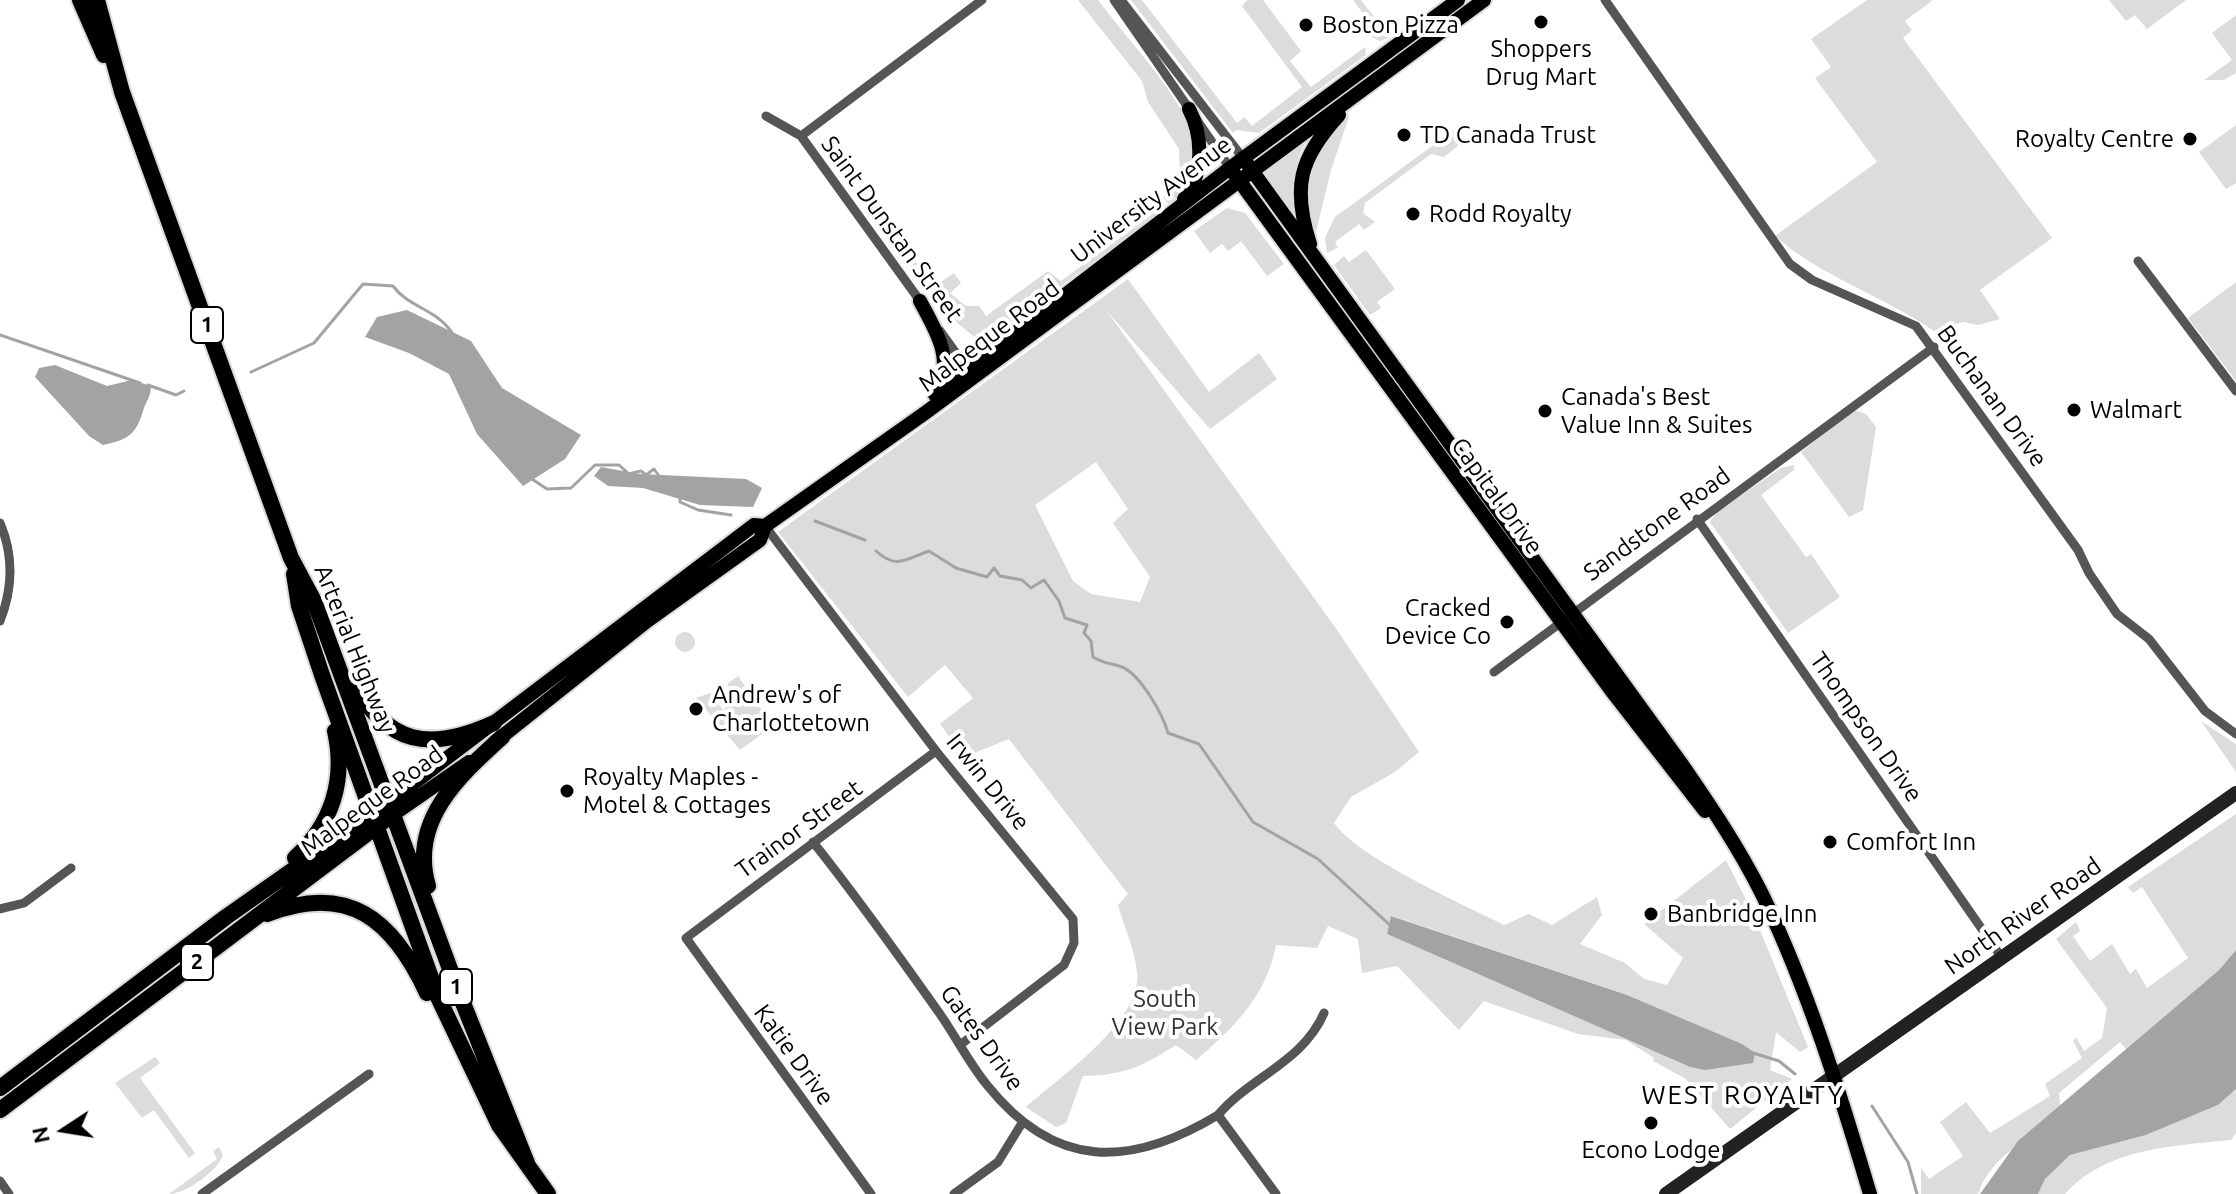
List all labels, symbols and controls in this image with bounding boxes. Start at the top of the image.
place label: Boston Pizza [1322,11,1459,39]
marker: Shoppers Drug Mart [1532,13,1550,31]
marker: Boston Pizza [1297,16,1315,34]
place label: Shoppers Drug Mart [1486,35,1596,91]
place label: TD Canada Trust [1420,121,1596,149]
place label: Royalty Centre [2015,125,2174,153]
marker: TD Canada Trust [1395,126,1413,144]
street label: University Avenue [1065,130,1237,270]
marker: Royalty Centre [2181,130,2199,148]
street label: Saint Dunstan Street [815,131,969,327]
place label: Rodd Royalty [1429,200,1572,228]
marker: Rodd Royalty [1404,205,1422,223]
street label: Malpeque Road [913,274,1065,398]
road number: 1 [191,307,223,343]
street label: Buchanan Drive [1931,320,2053,472]
place label: Canada's Best Value Inn & Suites [1561,383,1752,439]
place label: Walmart [2090,396,2182,424]
marker: Walmart [2065,401,2083,419]
marker: Canada's Best Value Inn & Suites [1536,402,1554,420]
street label: Capital Drive [1445,432,1549,560]
street label: Sandstone Road [1578,461,1736,587]
street label: Arterial Highway [308,561,402,737]
place label: Cracked Device Co [1385,594,1491,650]
marker: Cracked Device Co [1498,613,1516,631]
street label: Thompson Drive [1804,647,1928,807]
place label: Andrew's of Charlottetown [712,681,870,737]
marker: Andrew's of Charlottetown [687,700,705,718]
street label: Irwin Drive [940,728,1036,836]
street label: Malpeque Road [295,740,449,862]
place label: Royalty Maples - Motel & Cottages [583,763,771,819]
street label: Trainor Street [730,774,868,884]
marker: Royalty Maples - Motel & Cottages [558,782,576,800]
place label: Comfort Inn [1846,828,1976,856]
marker: Comfort Inn [1821,833,1839,851]
street label: North River Road [1939,851,2107,981]
place label: Banbridge Inn [1667,900,1817,928]
marker: Banbridge Inn [1642,905,1660,923]
road number: 2 [181,944,213,980]
road number: 1 [440,969,472,1005]
street label: Gates Drive [934,980,1030,1096]
park label: South View Park [1112,985,1218,1041]
street label: Katie Drive [748,999,840,1111]
district label: WEST ROYALTY [1641,1079,1845,1111]
north arrow [24,1090,104,1170]
marker: Econo Lodge [1642,1114,1660,1132]
text: N [26,1124,54,1146]
place label: Econo Lodge [1581,1136,1721,1164]

